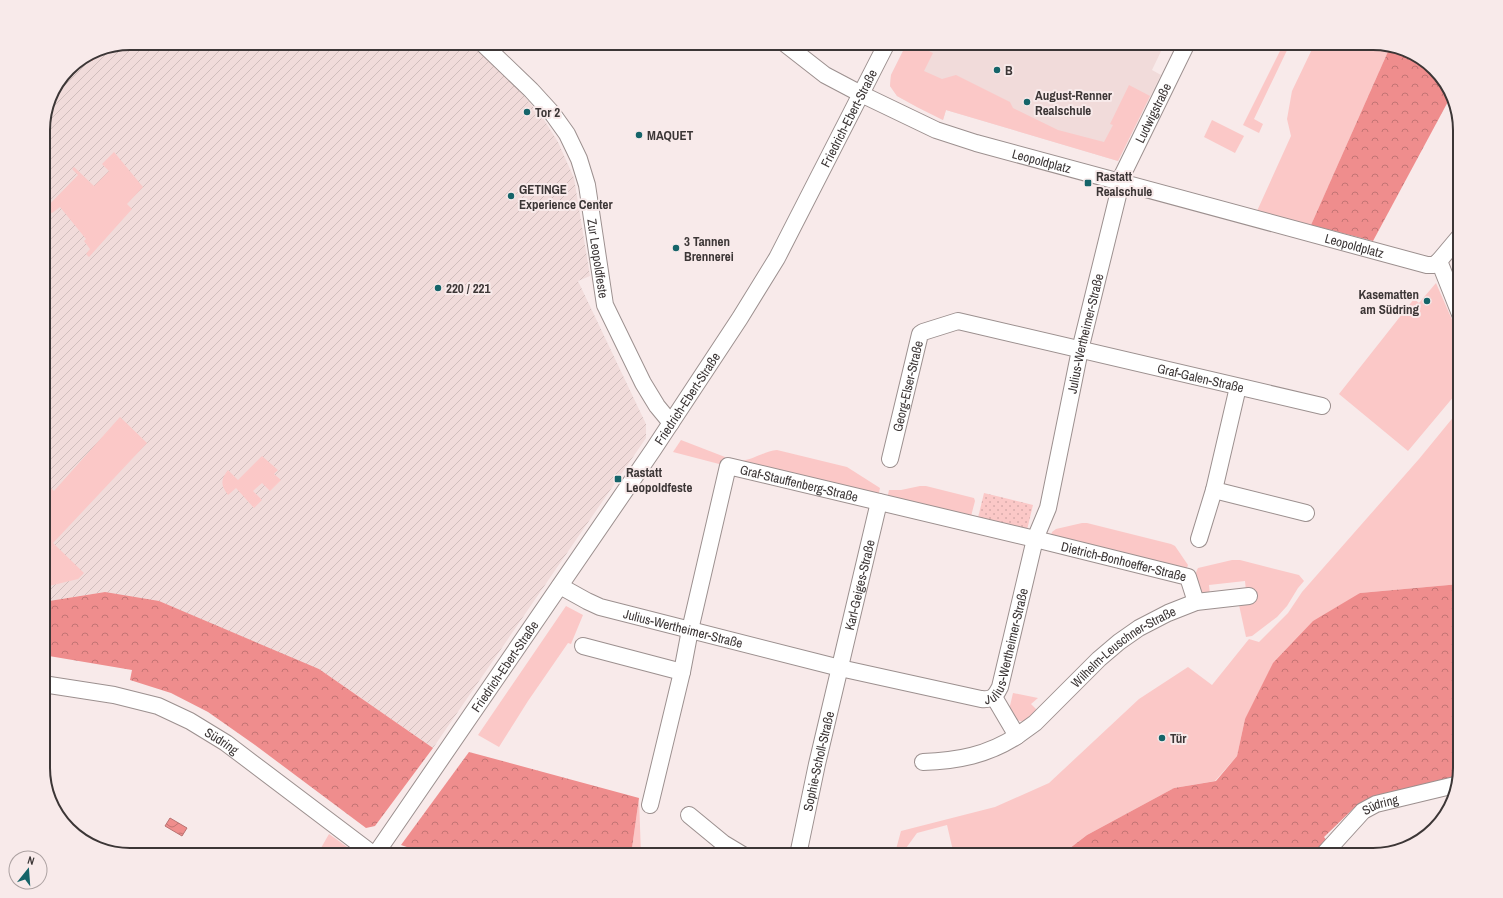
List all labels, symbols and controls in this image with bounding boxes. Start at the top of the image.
place label: B [1005,62,1013,79]
marker: B [992,65,1002,75]
street label: Friedrich-Ebert-Straße [817,67,881,170]
street label: Ludwigstraße [1131,80,1175,146]
place label: August-Renner Realschule [1035,87,1113,119]
marker: August-Renner Realschule [1022,97,1032,107]
place label: Tor 2 [535,104,560,121]
marker: Tor 2 [522,107,532,117]
place label: MAQUET [647,127,694,144]
marker: MAQUET [634,130,644,140]
street label: Leopoldplatz [1010,145,1073,177]
place label: Rastatt Realschule [1096,168,1152,200]
marker: Rastatt Realschule [1083,178,1093,188]
place label: GETINGE Experience Center [519,181,613,213]
marker: GETINGE Experience Center [506,191,516,201]
street label: Zur Leopoldfeste [583,218,612,299]
street label: Leopoldplatz [1323,230,1386,262]
place label: 3 Tannen Brennerei [684,233,734,265]
marker: 3 Tannen Brennerei [671,243,681,253]
street label: Julius-Wertheimer-Straße [1063,272,1107,395]
place label: 220 / 221 [446,280,491,297]
marker: 220 / 221 [433,283,443,293]
place label: Kasematten am Südring [1359,286,1419,318]
marker: Kasematten am Südring [1422,296,1432,306]
street label: Georg-Elser-Straße [889,339,927,433]
street label: Friedrich-Ebert-Straße [651,349,724,448]
street label: Graf-Galen-Straße [1156,360,1246,396]
street label: Graf-Stauffenberg-Straße [738,461,860,506]
place label: Rastatt Leopoldfeste [626,464,692,496]
marker: Rastatt Leopoldfeste [613,474,623,484]
street label: Karl-Geiges-Straße [841,538,879,632]
street label: Dietrich-Bonhoeffer-Straße [1059,538,1188,585]
street label: Julius-Wertheimer-Straße [984,586,1032,708]
street label: Wilhelm-Leuschner-Straße [1067,603,1178,691]
street label: Julius-Wertheimer-Straße [621,605,745,652]
street label: Friedrich-Ebert-Straße [468,617,542,716]
street label: Sophie-Scholl-Straße [799,709,838,813]
street label: Südring [201,724,242,759]
place label: Tür [1170,730,1187,747]
marker: Tür [1157,733,1167,743]
street label: Südring [1359,791,1400,819]
north arrow [8,850,48,890]
text: N [26,853,36,868]

